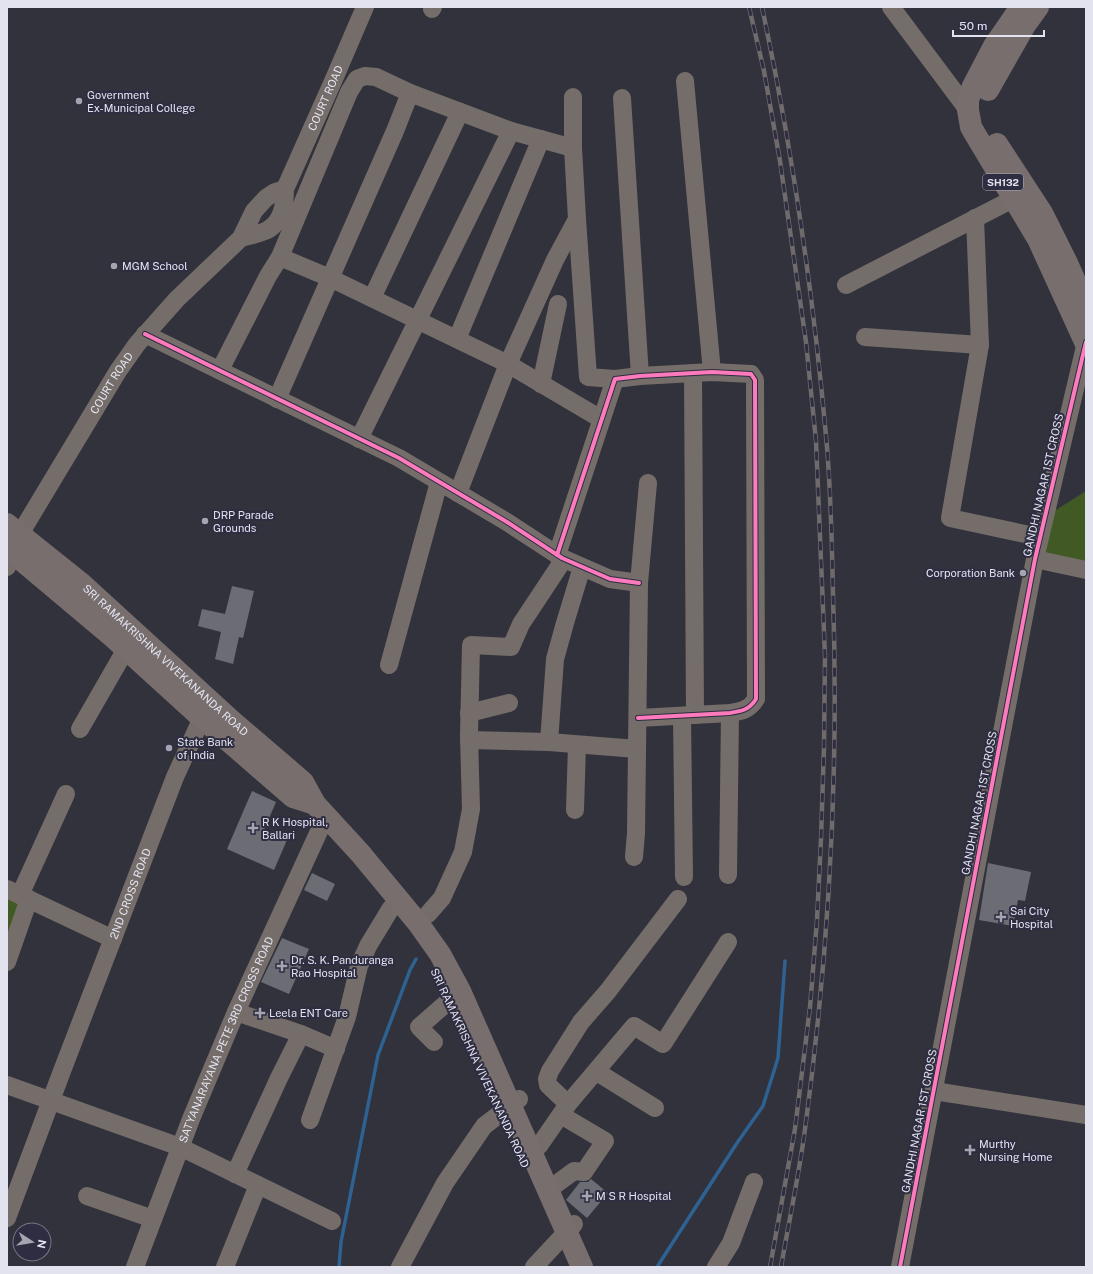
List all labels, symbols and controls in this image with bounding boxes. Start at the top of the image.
scale bar [953,12,1044,38]
text: 50 m [959,19,987,33]
street label: COURT ROAD [306,63,345,133]
place label: Government Ex-Municipal College [87,89,195,114]
marker: Government Ex-Municipal College [74,96,84,106]
road number: SH132 [983,174,1023,190]
place label: MGM School [122,260,188,272]
marker: MGM School [109,261,119,271]
street label: COURT ROAD [88,350,135,416]
street label: GANDHI NAGAR 1ST CROSS [1021,412,1065,558]
place label: DRP Parade Grounds [213,509,274,534]
marker: DRP Parade Grounds [200,516,210,526]
place label: Corporation Bank [926,567,1015,579]
marker: Corporation Bank [1018,568,1028,578]
street label: SRI RAMAKRISHNA VIVEKANANDA ROAD [81,582,251,738]
street label: GANDHI NAGAR 1ST CROSS [959,730,999,876]
place label: State Bank of India [177,736,233,761]
marker: State Bank of India [164,743,174,753]
place label: R K Hospital, Ballari [262,816,328,841]
marker: R K Hospital, Ballari [247,822,259,834]
street label: 2ND CROSS ROAD [107,846,153,941]
place label: Sai City Hospital [1010,905,1053,930]
marker: Sai City Hospital [995,911,1007,923]
street label: SATYANARAYANA PETE 3RD CROSS ROAD [177,934,276,1145]
place label: Dr. S. K. Panduranga Rao Hospital [291,954,394,979]
marker: Dr. S. K. Panduranga Rao Hospital [276,960,288,972]
street label: SRI RAMAKRISHNA VIVEKANANDA ROAD [428,966,532,1170]
marker: Leela ENT Care [254,1007,266,1019]
place label: Leela ENT Care [269,1007,348,1019]
street label: GANDHI NAGAR 1ST CROSS [899,1048,939,1194]
place label: Murthy Nursing Home [979,1138,1053,1163]
marker: Murthy Nursing Home [964,1144,976,1156]
marker: M S R Hospital [581,1190,593,1202]
place label: M S R Hospital [596,1190,672,1202]
north arrow [12,1222,52,1262]
text: N [35,1239,49,1250]

